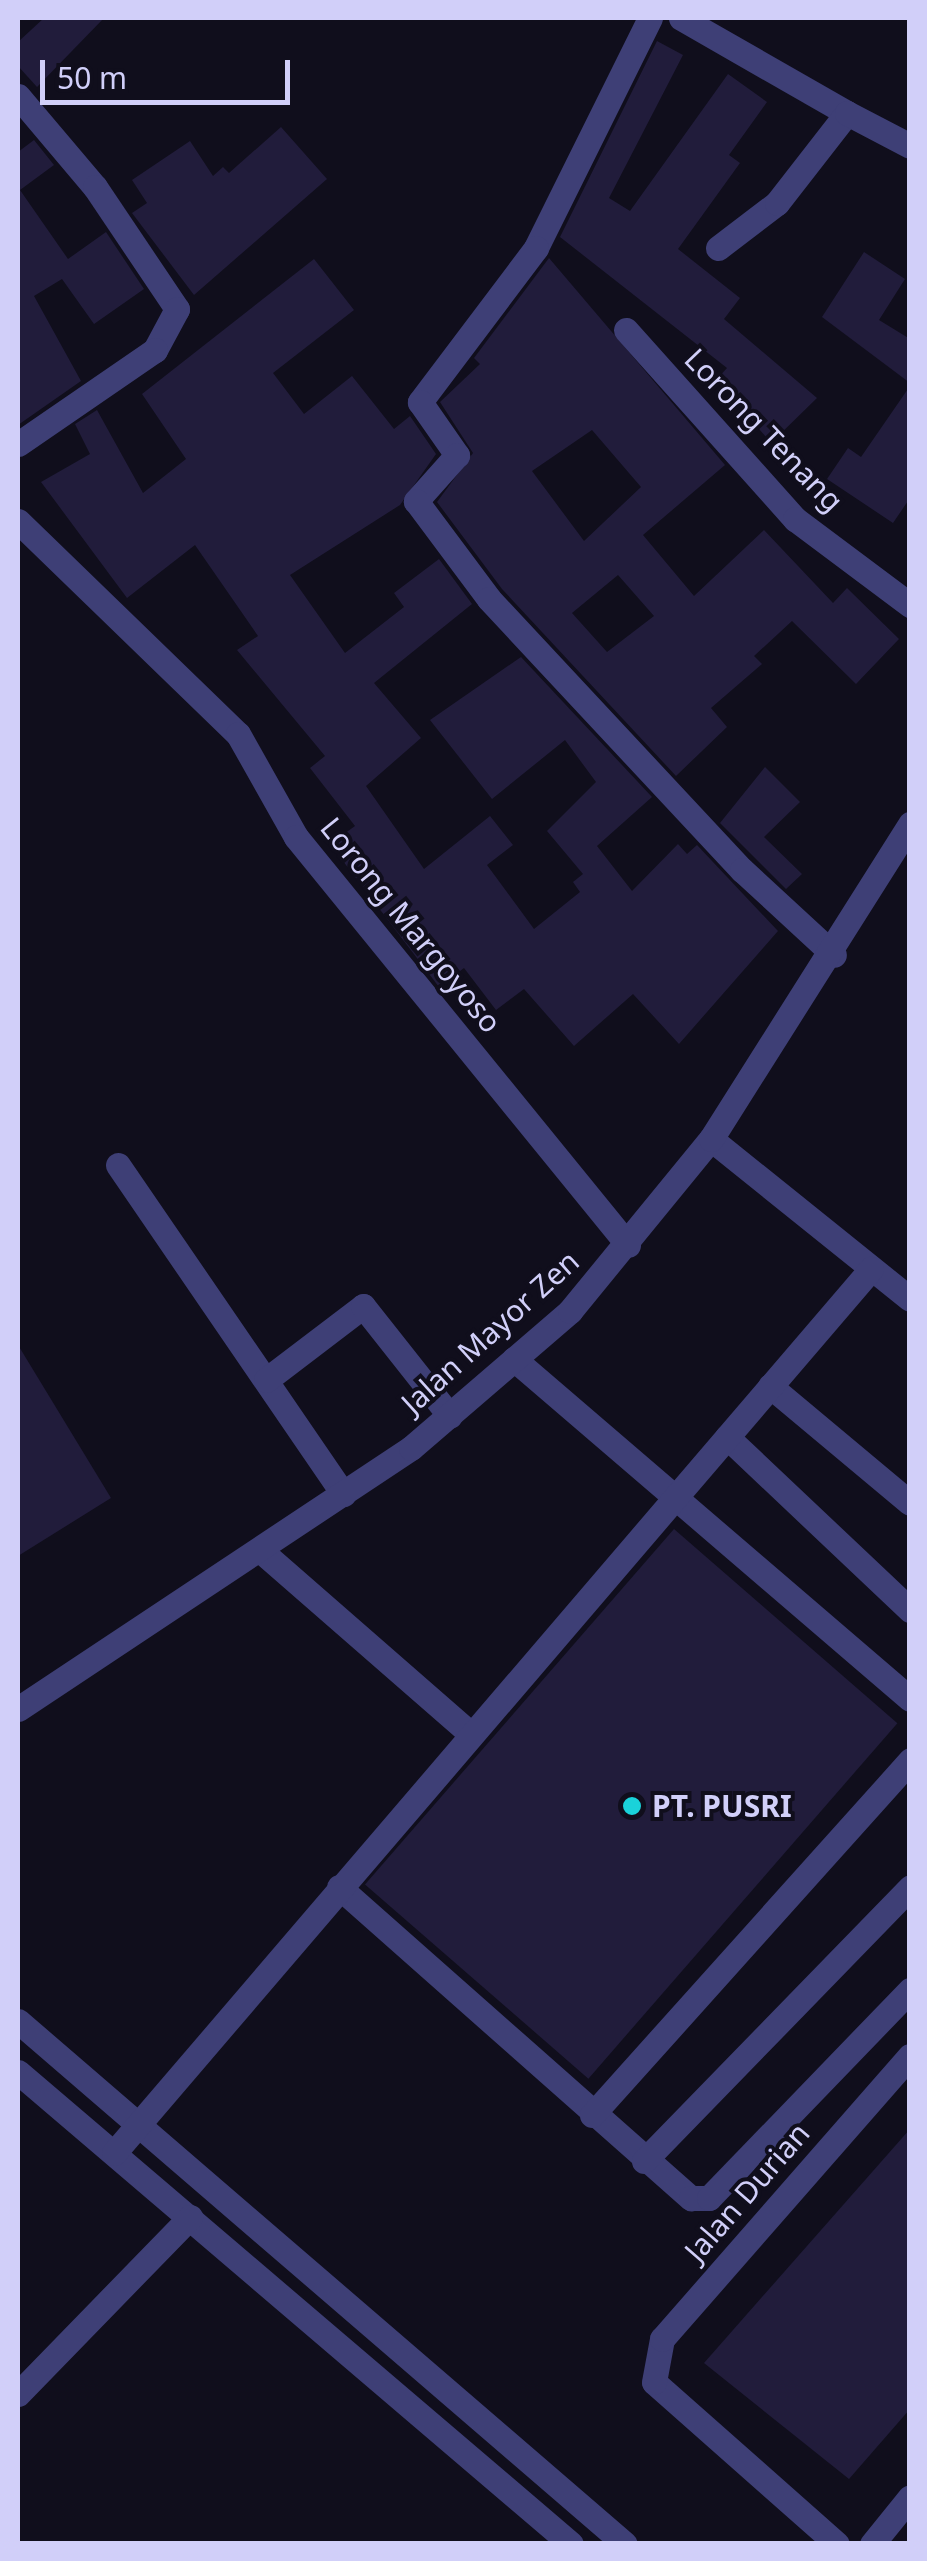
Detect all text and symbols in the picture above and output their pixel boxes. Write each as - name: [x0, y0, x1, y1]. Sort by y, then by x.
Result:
- scale bar: [45, 40, 295, 102]
- text: 50 m: [57, 57, 127, 98]
- street label: Lorong Tenang: [677, 341, 851, 519]
- street label: Lorong Margoyoso: [313, 810, 509, 1040]
- street label: Jalan Mayor Zen: [394, 1243, 586, 1421]
- place label: PT. PUSRI: [652, 1788, 792, 1824]
- marker: PT. PUSRI: [621, 1795, 643, 1817]
- street label: Jalan Durian: [677, 2115, 817, 2269]

